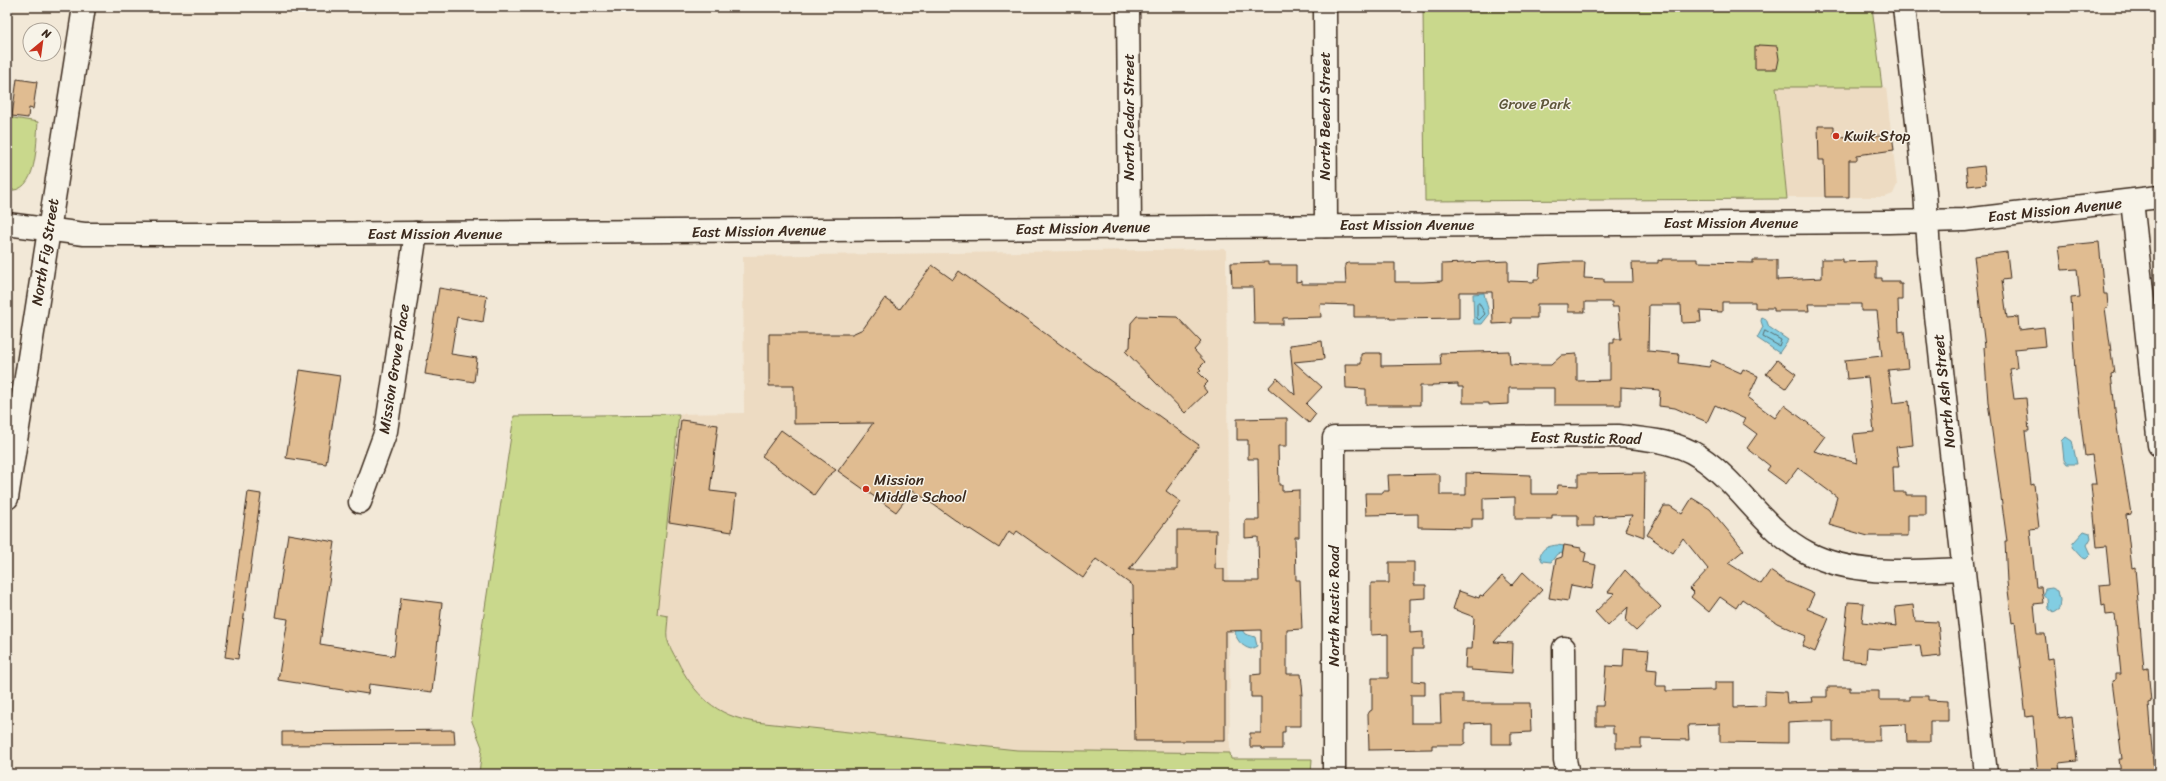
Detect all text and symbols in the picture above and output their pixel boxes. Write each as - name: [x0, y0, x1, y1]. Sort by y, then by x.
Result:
- north arrow: [22, 22, 62, 62]
- text: N: [38, 23, 55, 44]
- street label: North Beech Street: [1312, 51, 1338, 180]
- street label: North Cedar Street: [1116, 53, 1142, 181]
- park label: Grove Park: [1499, 91, 1572, 117]
- place label: Kwik Stop: [1844, 123, 1911, 149]
- marker: Kwik Stop: [1831, 131, 1841, 141]
- street label: East Mission Avenue: [1987, 190, 2124, 230]
- street label: North Fig Street: [24, 196, 66, 308]
- street label: East Mission Avenue: [1664, 210, 1799, 236]
- street label: East Mission Avenue: [1340, 212, 1475, 238]
- street label: East Mission Avenue: [1015, 214, 1151, 242]
- street label: East Mission Avenue: [691, 217, 827, 245]
- street label: East Mission Avenue: [368, 221, 503, 247]
- street label: Mission Grove Place: [371, 302, 417, 436]
- street label: North Ash Street: [1925, 332, 1963, 449]
- street label: East Rustic Road: [1530, 424, 1643, 452]
- place label: Mission Middle School: [874, 467, 967, 510]
- marker: Mission Middle School: [861, 484, 871, 494]
- street label: North Rustic Road: [1321, 545, 1347, 666]

